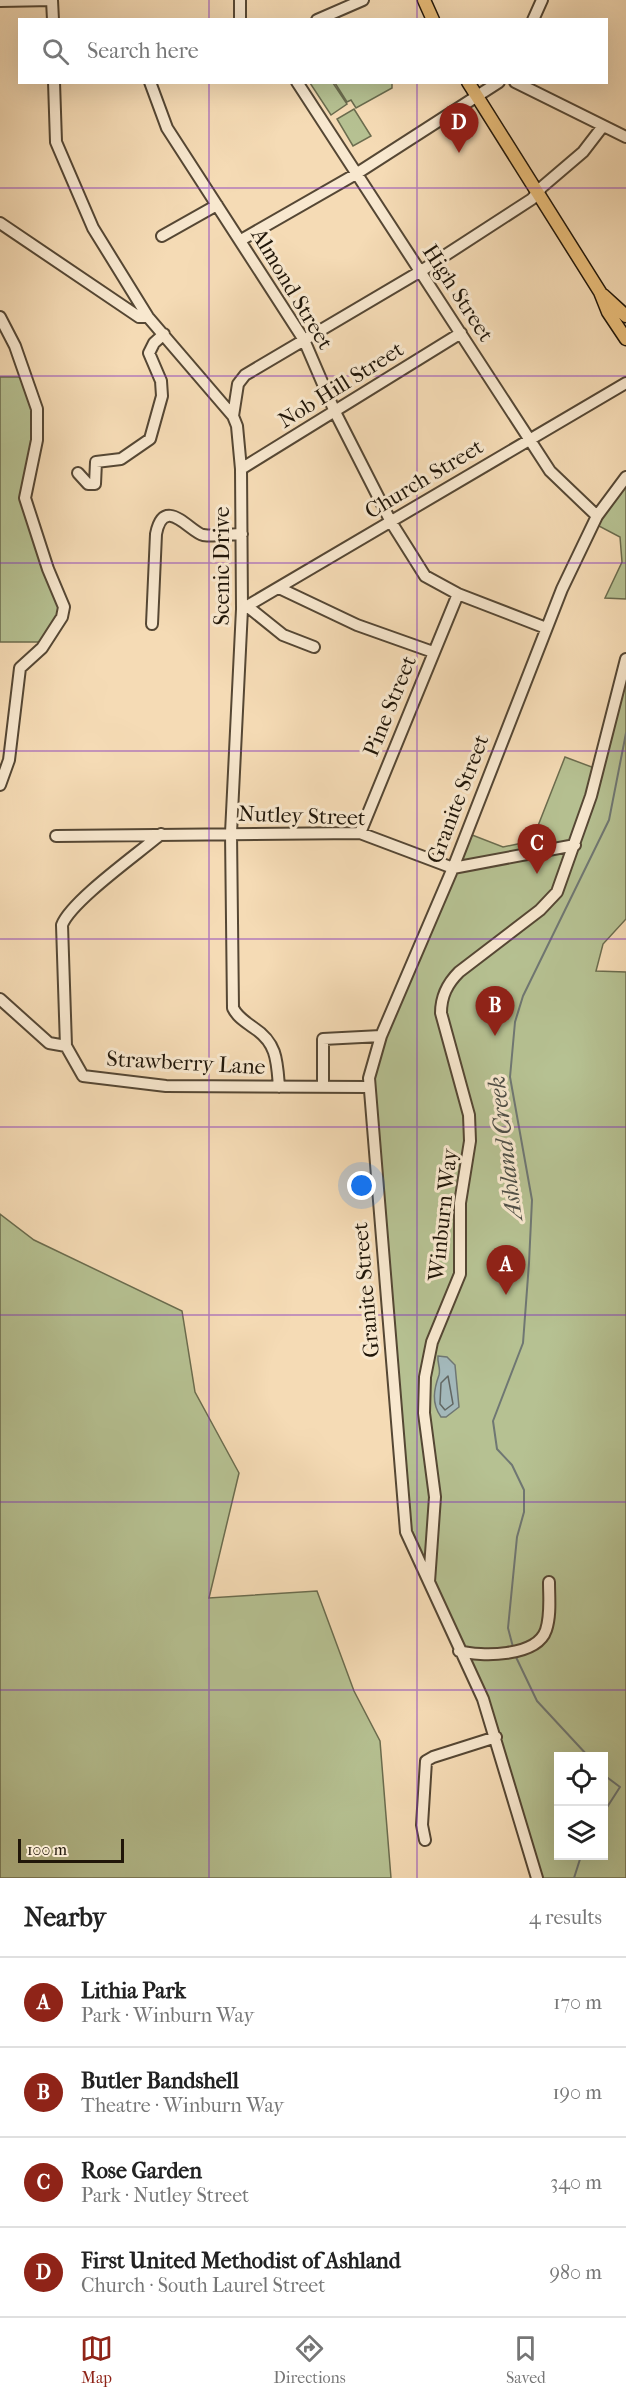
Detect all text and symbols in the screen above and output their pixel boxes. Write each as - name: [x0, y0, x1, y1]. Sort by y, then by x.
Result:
- search box: [18, 18, 608, 84]
- icon: search: [39, 35, 72, 68]
- text: Search here: [87, 38, 199, 64]
- pin: D: [440, 104, 478, 153]
- street label: Almond Street: [245, 223, 338, 355]
- street label: High Street: [417, 239, 499, 347]
- street label: Nob Hill Street: [274, 336, 408, 434]
- street label: Church Street: [360, 433, 488, 524]
- street label: Scenic Drive: [209, 506, 235, 626]
- street label: Pine Street: [358, 652, 422, 760]
- street label: Granite Street: [422, 731, 495, 867]
- street label: Nutley Street: [238, 801, 366, 831]
- pin: C: [518, 824, 556, 874]
- pin: B: [476, 986, 514, 1036]
- street label: Strawberry Lane: [106, 1046, 266, 1080]
- water label: Ashland Creek: [482, 1075, 528, 1224]
- street label: Winburn Way: [423, 1146, 463, 1283]
- your location: [347, 1171, 376, 1200]
- street label: Granite Street: [347, 1221, 385, 1359]
- pin: A: [486, 1246, 526, 1295]
- map controls: [554, 1752, 608, 1860]
- button: locate: [554, 1752, 608, 1806]
- button: layers: [554, 1806, 608, 1860]
- scale bar: [18, 1836, 124, 1864]
- text: 100 m: [27, 1840, 67, 1859]
- text: Nearby: [24, 1902, 106, 1933]
- text: 4 results: [529, 1906, 602, 1929]
- text: Lithia Park: [81, 1978, 186, 2004]
- text: A: [37, 1991, 50, 2014]
- text: 170 m: [553, 1991, 602, 2014]
- text: Park · Winburn Way: [81, 2004, 254, 2027]
- text: Butler Bandshell: [81, 2068, 239, 2094]
- text: B: [37, 2081, 50, 2104]
- text: 190 m: [552, 2081, 602, 2104]
- text: Theatre · Winburn Way: [81, 2094, 284, 2117]
- text: Rose Garden: [81, 2158, 202, 2184]
- text: C: [37, 2171, 50, 2194]
- text: 340 m: [550, 2171, 602, 2194]
- text: Park · Nutley Street: [81, 2184, 249, 2207]
- text: First United Methodist of Ashland: [81, 2248, 401, 2274]
- text: D: [36, 2261, 51, 2284]
- text: 980 m: [550, 2261, 602, 2284]
- text: Church · South Laurel Street: [81, 2274, 325, 2297]
- tab: Map: [80, 2332, 113, 2387]
- tab: Directions: [274, 2332, 346, 2387]
- tab: Saved: [506, 2332, 546, 2387]

